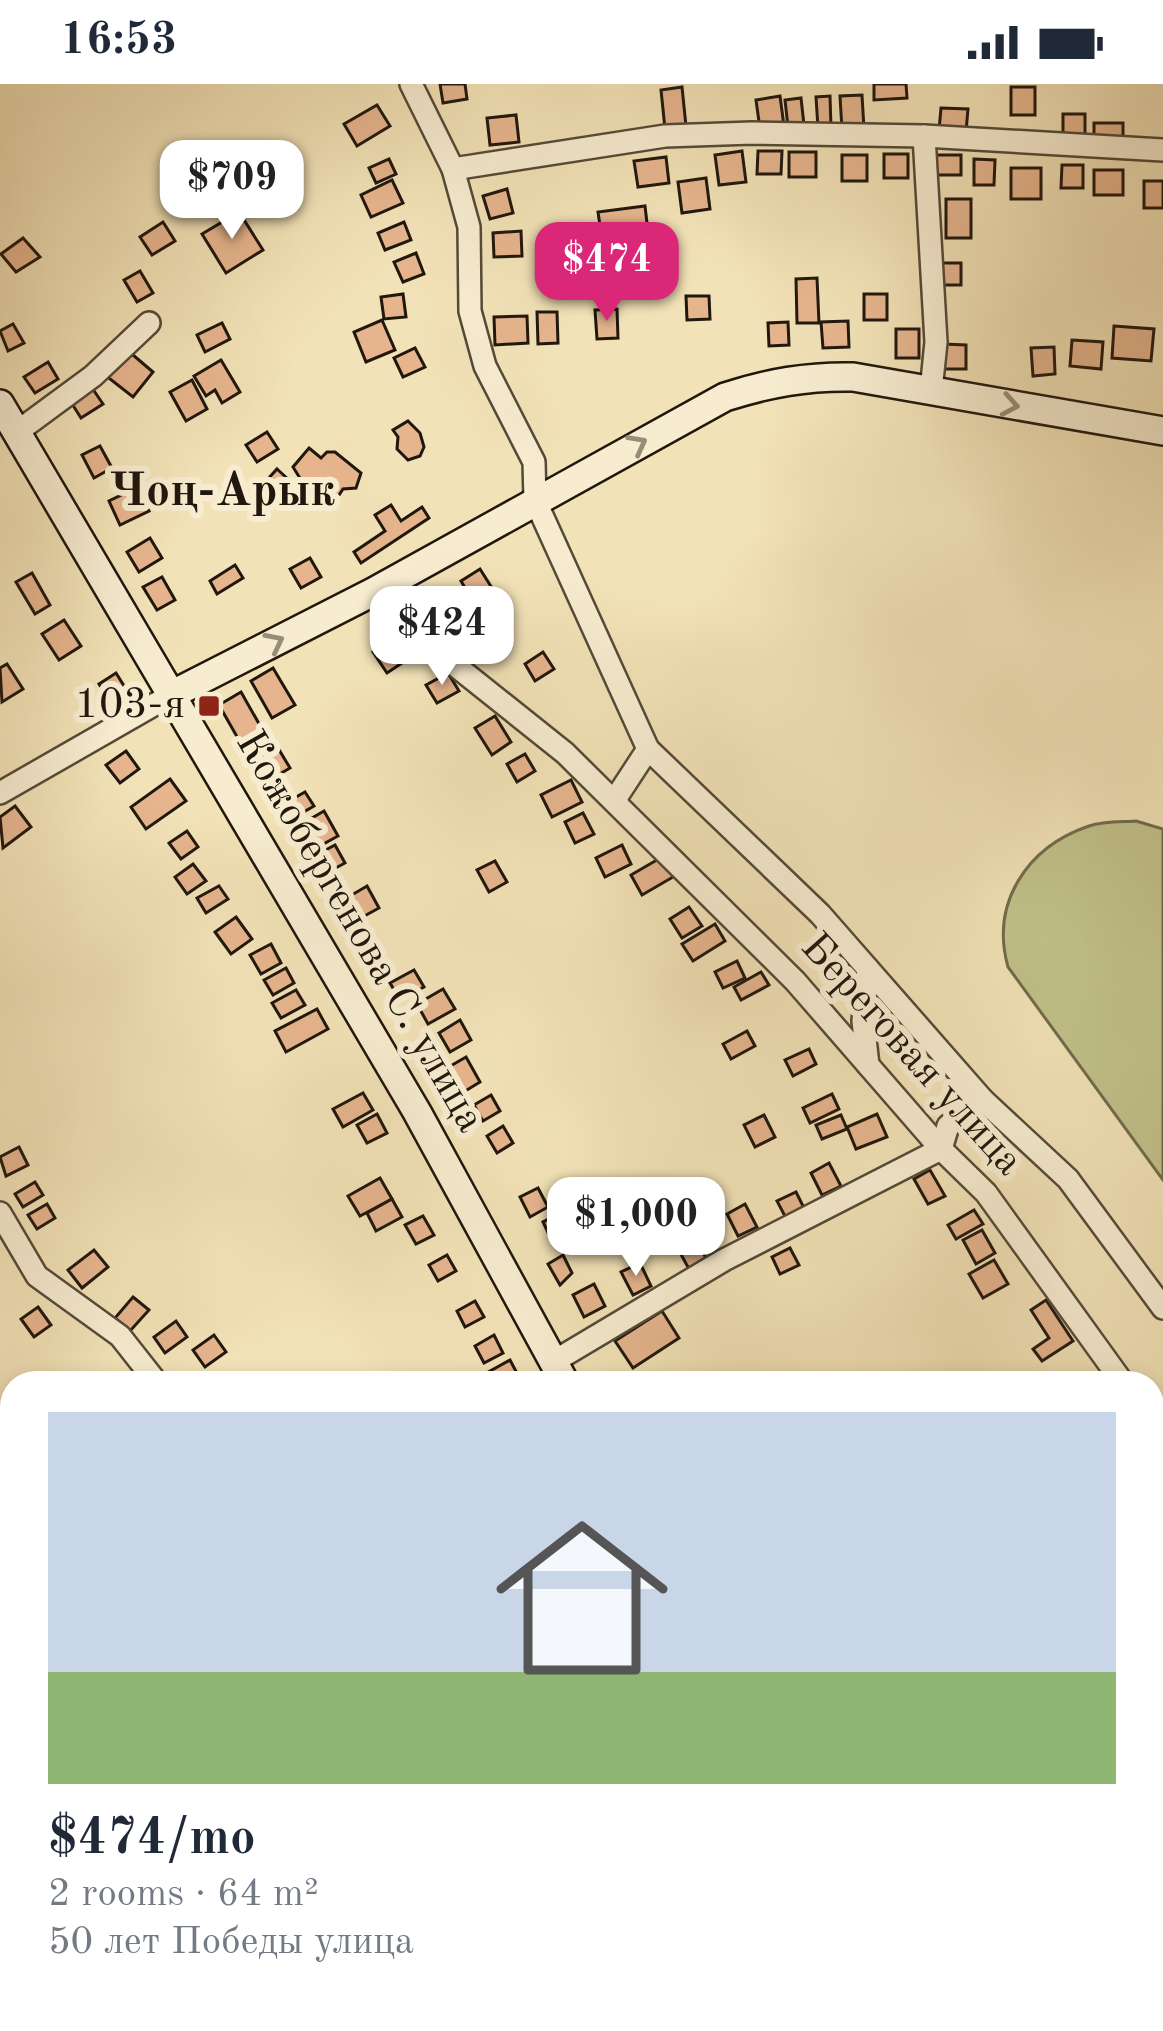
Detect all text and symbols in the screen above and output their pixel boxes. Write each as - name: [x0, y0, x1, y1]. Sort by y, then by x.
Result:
- text: 16:53: [60, 19, 177, 64]
- pin: $709: [161, 140, 303, 242]
- text: $709: [187, 159, 277, 198]
- pin: $474: [536, 222, 678, 324]
- text: $474: [562, 241, 652, 280]
- one-way arrow: [1000, 391, 1020, 416]
- one-way arrow: [625, 435, 646, 458]
- district label: Чоң-Арык: [108, 468, 336, 516]
- pin: $424: [371, 586, 513, 688]
- text: $424: [397, 605, 487, 644]
- one-way arrow: [262, 633, 284, 656]
- place label: 103-я: [75, 685, 185, 727]
- marker: 103-я: [196, 693, 222, 719]
- street label: Кожобергенова С. улица: [227, 724, 491, 1140]
- street label: Береговая улица: [792, 926, 1030, 1184]
- pin: $1,000: [538, 1177, 734, 1279]
- text: $1,000: [574, 1196, 698, 1235]
- icon: home: [474, 1490, 690, 1706]
- text: $474/mo: [48, 1814, 256, 1865]
- text: 2 rooms · 64 m²: [48, 1875, 319, 1914]
- text: 50 лет Победы улица: [48, 1923, 414, 1962]

